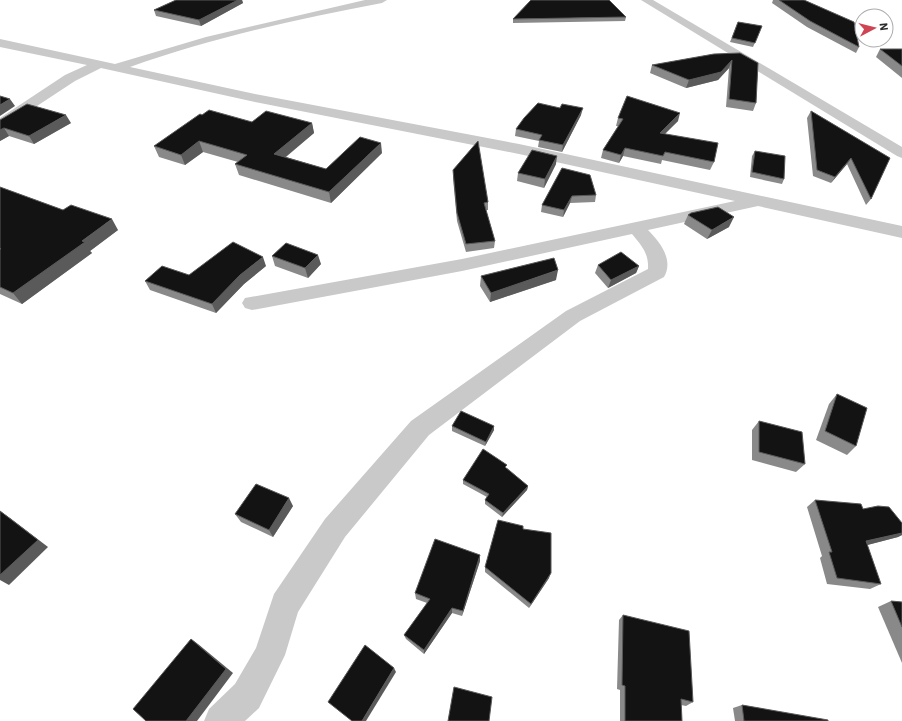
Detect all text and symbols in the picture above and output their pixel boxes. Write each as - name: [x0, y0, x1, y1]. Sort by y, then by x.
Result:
- north arrow: [854, 8, 894, 48]
- text: N: [876, 22, 891, 32]

